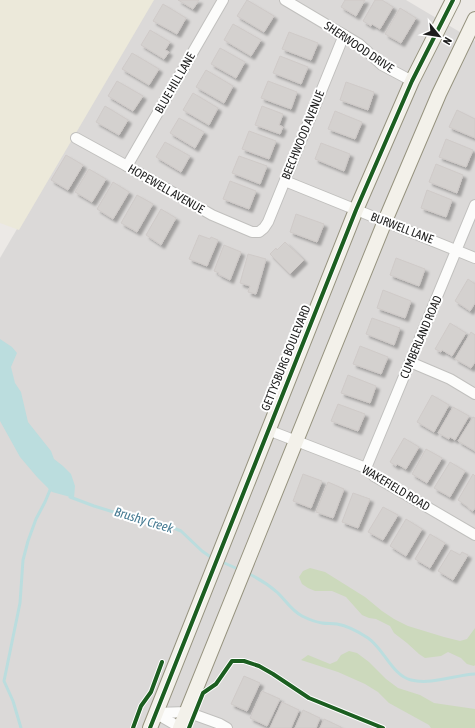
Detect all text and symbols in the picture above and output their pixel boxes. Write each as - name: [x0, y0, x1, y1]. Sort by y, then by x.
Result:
- north arrow: [419, 16, 459, 56]
- street label: SHERWOOD DRIVE: [322, 19, 396, 75]
- text: N: [441, 35, 454, 47]
- street label: BLUE HILL LANE: [152, 50, 198, 116]
- street label: BEECHWOOD AVENUE: [279, 88, 327, 182]
- street label: HOPEWELL AVENUE: [125, 162, 207, 216]
- street label: BURWELL LANE: [369, 210, 435, 246]
- street label: CUMBERLAND ROAD: [397, 293, 445, 381]
- street label: GETTYSBURG BOULEVARD: [258, 303, 314, 413]
- street label: WAKEFIELD ROAD: [359, 462, 433, 514]
- water label: Brushy Creek: [113, 504, 176, 536]

